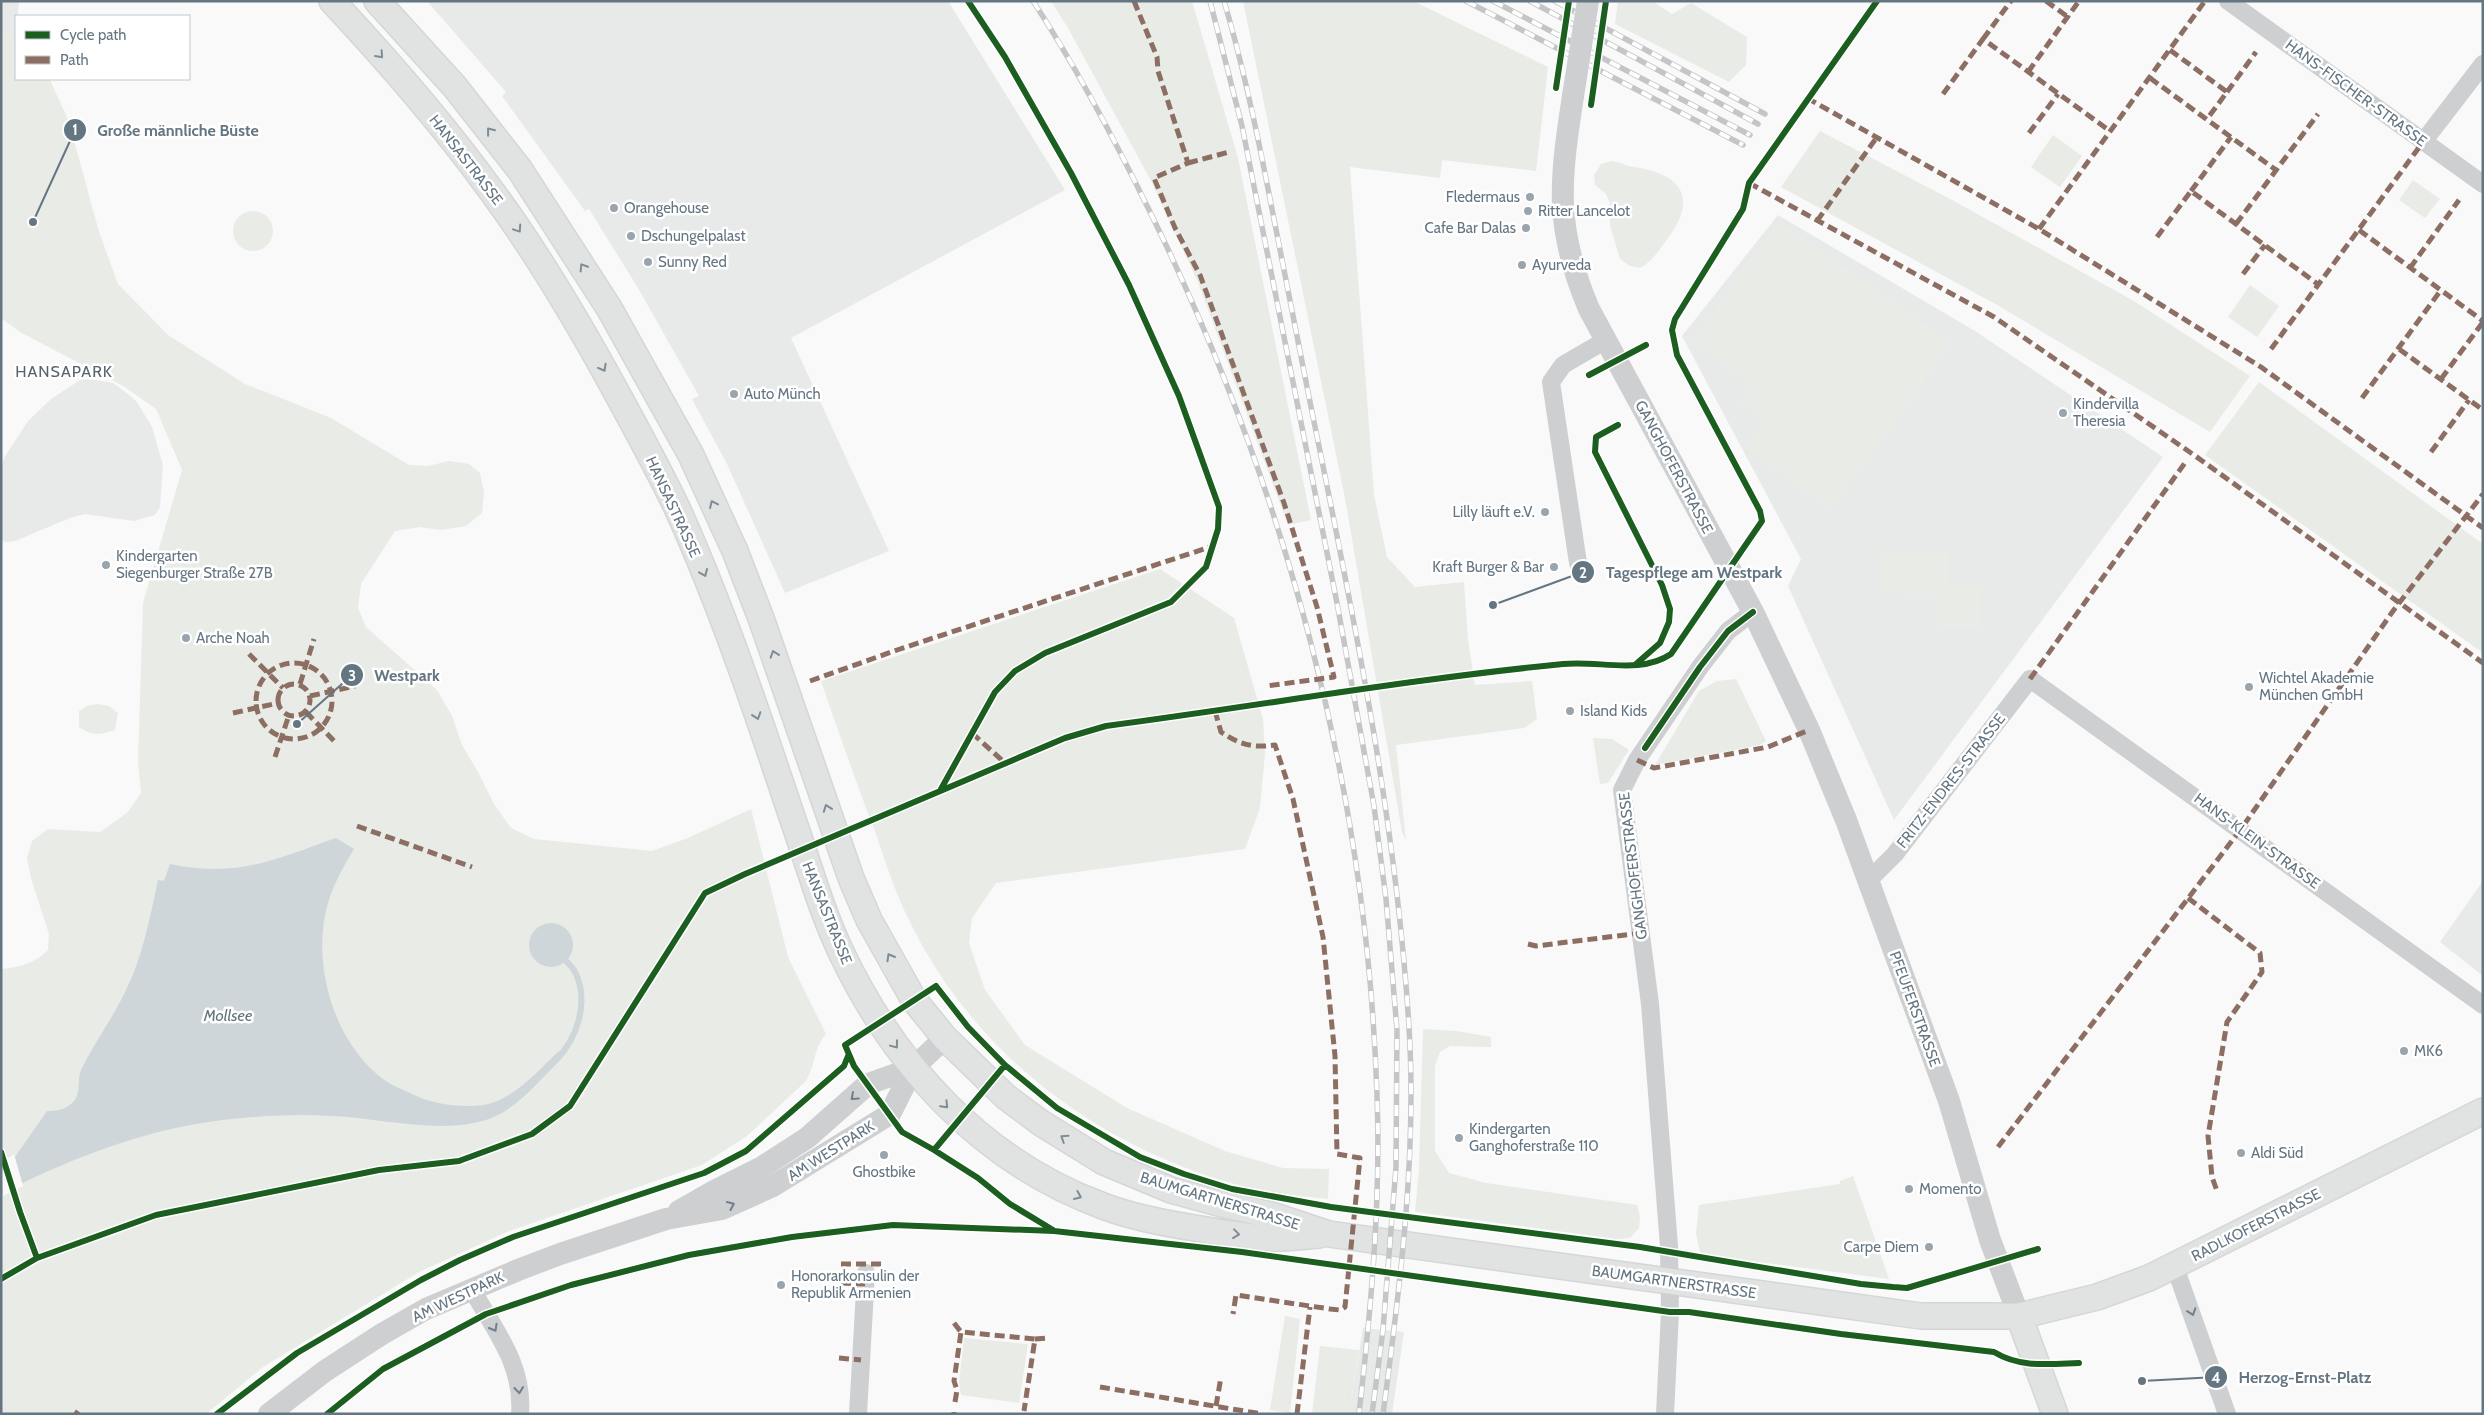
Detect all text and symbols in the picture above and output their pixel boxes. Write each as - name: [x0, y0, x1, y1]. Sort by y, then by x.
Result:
- legend: [15, 15, 190, 80]
- text: Cycle path: [60, 26, 126, 44]
- street label: HANS-FISCHER-STRASSE: [2282, 36, 2430, 150]
- one-way arrow: [375, 49, 384, 58]
- text: Path: [60, 51, 89, 69]
- street label: HANSASTRASSE: [425, 111, 507, 209]
- callout: Große männliche Büste: [63, 115, 269, 146]
- text: 1: [72, 121, 78, 139]
- text: Große männliche Büste: [97, 121, 259, 140]
- one-way arrow: [488, 128, 496, 137]
- place label: Fledermaus: [1446, 188, 1520, 206]
- marker: Fledermaus: [1524, 191, 1536, 203]
- place label: Orangehouse: [624, 199, 709, 217]
- marker: Orangehouse: [608, 202, 620, 214]
- place label: Ritter Lancelot: [1538, 202, 1630, 220]
- marker: Ritter Lancelot: [1522, 205, 1534, 217]
- place label: Cafe Bar Dalas: [1425, 219, 1516, 237]
- marker: Cafe Bar Dalas: [1520, 222, 1532, 234]
- one-way arrow: [512, 224, 522, 233]
- place label: Dschungelpalast: [641, 227, 745, 245]
- marker: Dschungelpalast: [625, 230, 637, 242]
- place label: Sunny Red: [658, 253, 727, 271]
- marker: Sunny Red: [642, 256, 654, 268]
- place label: Ayurveda: [1532, 256, 1592, 274]
- marker: Ayurveda: [1516, 259, 1528, 271]
- one-way arrow: [580, 263, 590, 272]
- district label: HANSAPARK: [15, 362, 113, 381]
- one-way arrow: [597, 363, 607, 372]
- place label: Auto Münch: [744, 385, 821, 403]
- marker: Auto Münch: [728, 388, 740, 400]
- place label: Kindervilla Theresia: [2073, 395, 2140, 430]
- street label: GANGHOFERSTRASSE: [1631, 397, 1717, 537]
- marker: Kindervilla Theresia: [2057, 407, 2069, 419]
- street label: HANSASTRASSE: [642, 454, 704, 560]
- one-way arrow: [709, 500, 720, 509]
- place label: Lilly läuft e.V.: [1453, 503, 1535, 521]
- marker: Lilly läuft e.V.: [1539, 506, 1551, 518]
- place label: Kindergarten Siegenburger Straße 27B: [116, 547, 273, 582]
- callout: Tagespflege am Westpark: [1570, 557, 1792, 588]
- place label: Kraft Burger & Bar: [1432, 558, 1544, 576]
- marker: Kindergarten Siegenburger Straße 27B: [100, 559, 112, 571]
- marker: Kraft Burger & Bar: [1548, 561, 1560, 573]
- text: Tagespflege am Westpark: [1606, 563, 1783, 582]
- text: 2: [1579, 564, 1587, 582]
- one-way arrow: [697, 568, 708, 577]
- place label: Arche Noah: [196, 629, 270, 647]
- marker: Arche Noah: [180, 632, 192, 644]
- one-way arrow: [770, 651, 780, 659]
- callout: Westpark: [339, 660, 450, 691]
- text: Westpark: [374, 666, 440, 685]
- text: 3: [348, 667, 356, 685]
- place label: Wichtel Akademie München GmbH: [2259, 669, 2374, 704]
- marker: Wichtel Akademie München GmbH: [2243, 681, 2255, 693]
- place label: Island Kids: [1580, 702, 1647, 720]
- marker: Island Kids: [1564, 705, 1576, 717]
- street label: FRITZ-ENDRES-STRASSE: [1893, 710, 2009, 852]
- one-way arrow: [752, 711, 762, 720]
- street label: HANS-KLEIN-STRASSE: [2191, 789, 2323, 893]
- street label: GANGHOFERSTRASSE: [1615, 791, 1651, 941]
- one-way arrow: [823, 804, 833, 813]
- street label: HANSASTRASSE: [798, 859, 856, 967]
- street label: PFEUFERSTRASSE: [1886, 949, 1944, 1069]
- one-way arrow: [887, 954, 897, 963]
- water label: Mollsee: [203, 1006, 252, 1025]
- one-way arrow: [890, 1039, 898, 1048]
- place label: MK6: [2414, 1042, 2443, 1060]
- marker: MK6: [2398, 1045, 2410, 1057]
- one-way arrow: [851, 1091, 860, 1100]
- one-way arrow: [939, 1099, 948, 1108]
- street label: AM WESTPARK: [784, 1117, 878, 1185]
- place label: Kindergarten Ganghoferstraße 110: [1469, 1120, 1599, 1155]
- marker: Kindergarten Ganghoferstraße 110: [1453, 1132, 1465, 1144]
- one-way arrow: [1060, 1135, 1070, 1144]
- place label: Aldi Süd: [2251, 1144, 2303, 1162]
- marker: Aldi Süd: [2235, 1147, 2247, 1159]
- marker: Ghostbike: [878, 1149, 890, 1161]
- place label: Ghostbike: [852, 1163, 916, 1181]
- street label: BAUMGARTNERSTRASSE: [1138, 1168, 1302, 1234]
- place label: Momento: [1919, 1180, 1982, 1198]
- marker: Momento: [1903, 1183, 1915, 1195]
- street label: RADLKOFERSTRASSE: [2188, 1185, 2324, 1265]
- one-way arrow: [1074, 1190, 1082, 1200]
- one-way arrow: [726, 1201, 735, 1212]
- one-way arrow: [1232, 1228, 1240, 1239]
- place label: Carpe Diem: [1844, 1238, 1919, 1256]
- marker: Carpe Diem: [1923, 1241, 1935, 1253]
- street label: BAUMGARTNERSTRASSE: [1591, 1262, 1757, 1302]
- place label: Honorarkonsulin der Republik Armenien: [791, 1267, 919, 1302]
- street label: AM WESTPARK: [409, 1268, 507, 1326]
- marker: Honorarkonsulin der Republik Armenien: [775, 1279, 787, 1291]
- one-way arrow: [2186, 1308, 2196, 1316]
- one-way arrow: [487, 1322, 497, 1331]
- callout: Herzog-Ernst-Platz: [2204, 1362, 2382, 1393]
- text: Herzog-Ernst-Platz: [2239, 1368, 2372, 1387]
- text: 4: [2211, 1369, 2221, 1387]
- one-way arrow: [513, 1386, 524, 1394]

